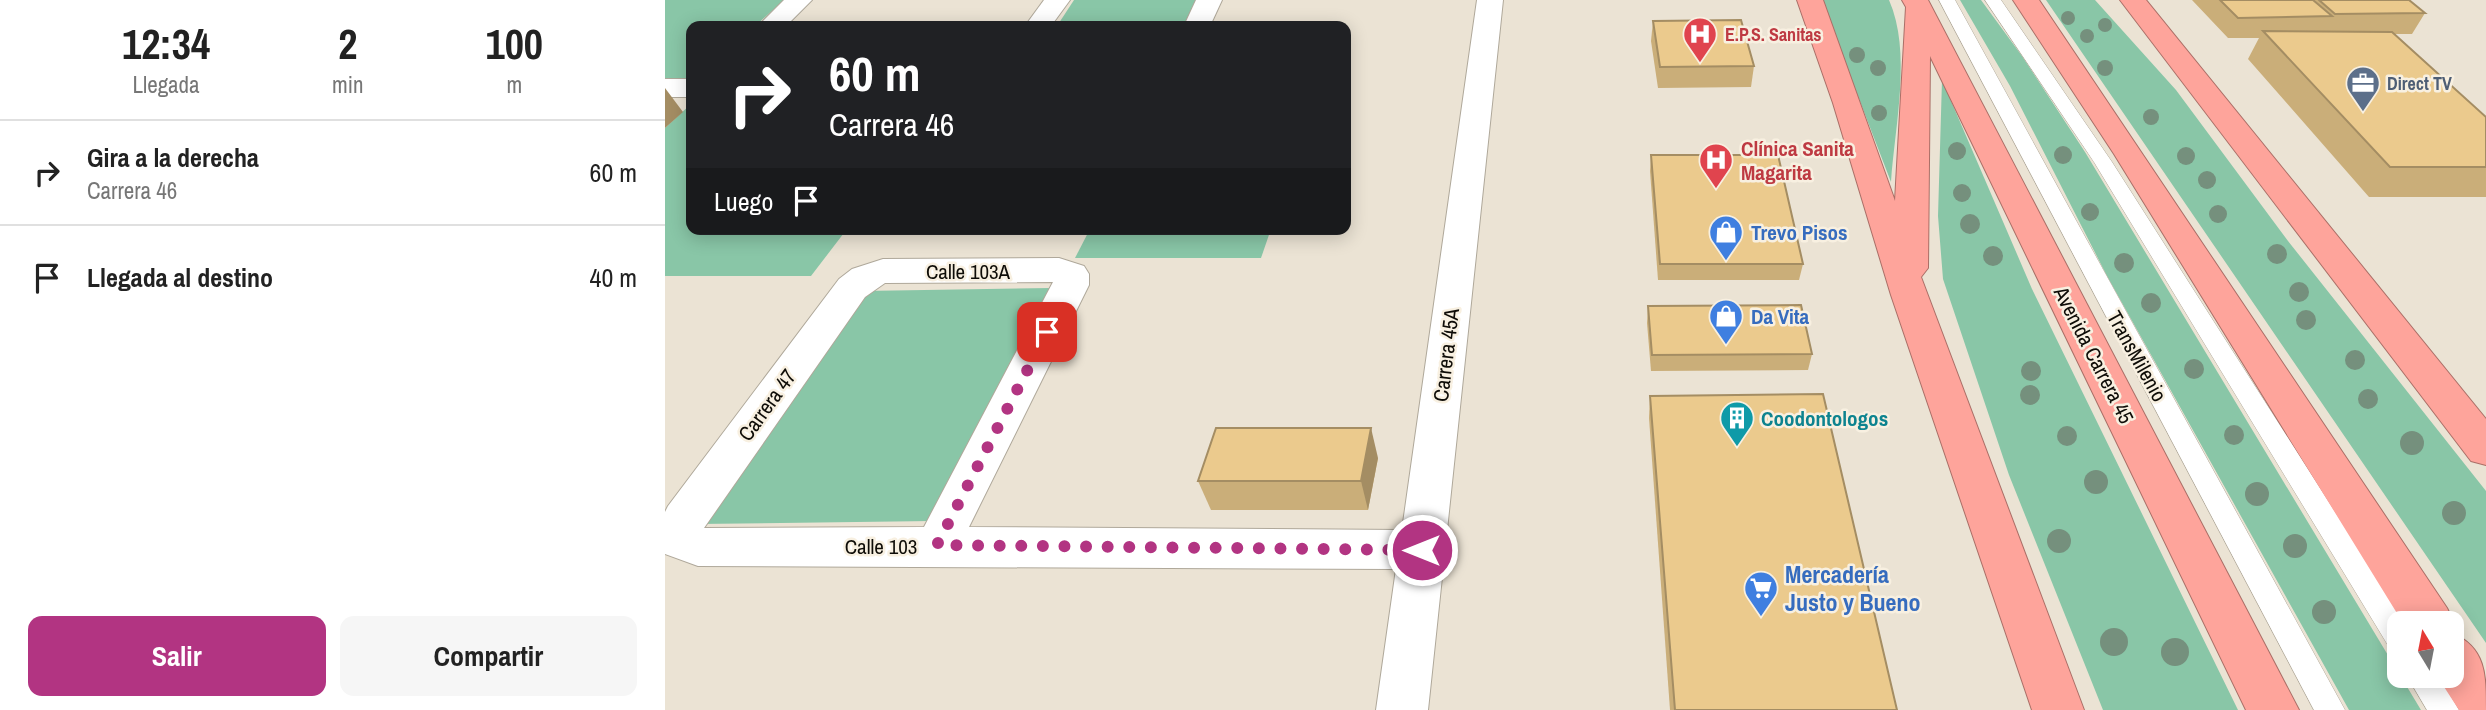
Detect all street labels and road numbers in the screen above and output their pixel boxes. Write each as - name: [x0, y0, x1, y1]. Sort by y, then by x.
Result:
- street label: Calle 103A: [926, 257, 1011, 286]
- street label: Avenida Carrera 45: [2047, 281, 2141, 428]
- street label: TransMilenio: [2100, 305, 2174, 407]
- street label: Carrera 45A: [1426, 306, 1466, 403]
- street label: Carrera 47: [731, 363, 803, 447]
- street label: Calle 103: [845, 532, 917, 561]

